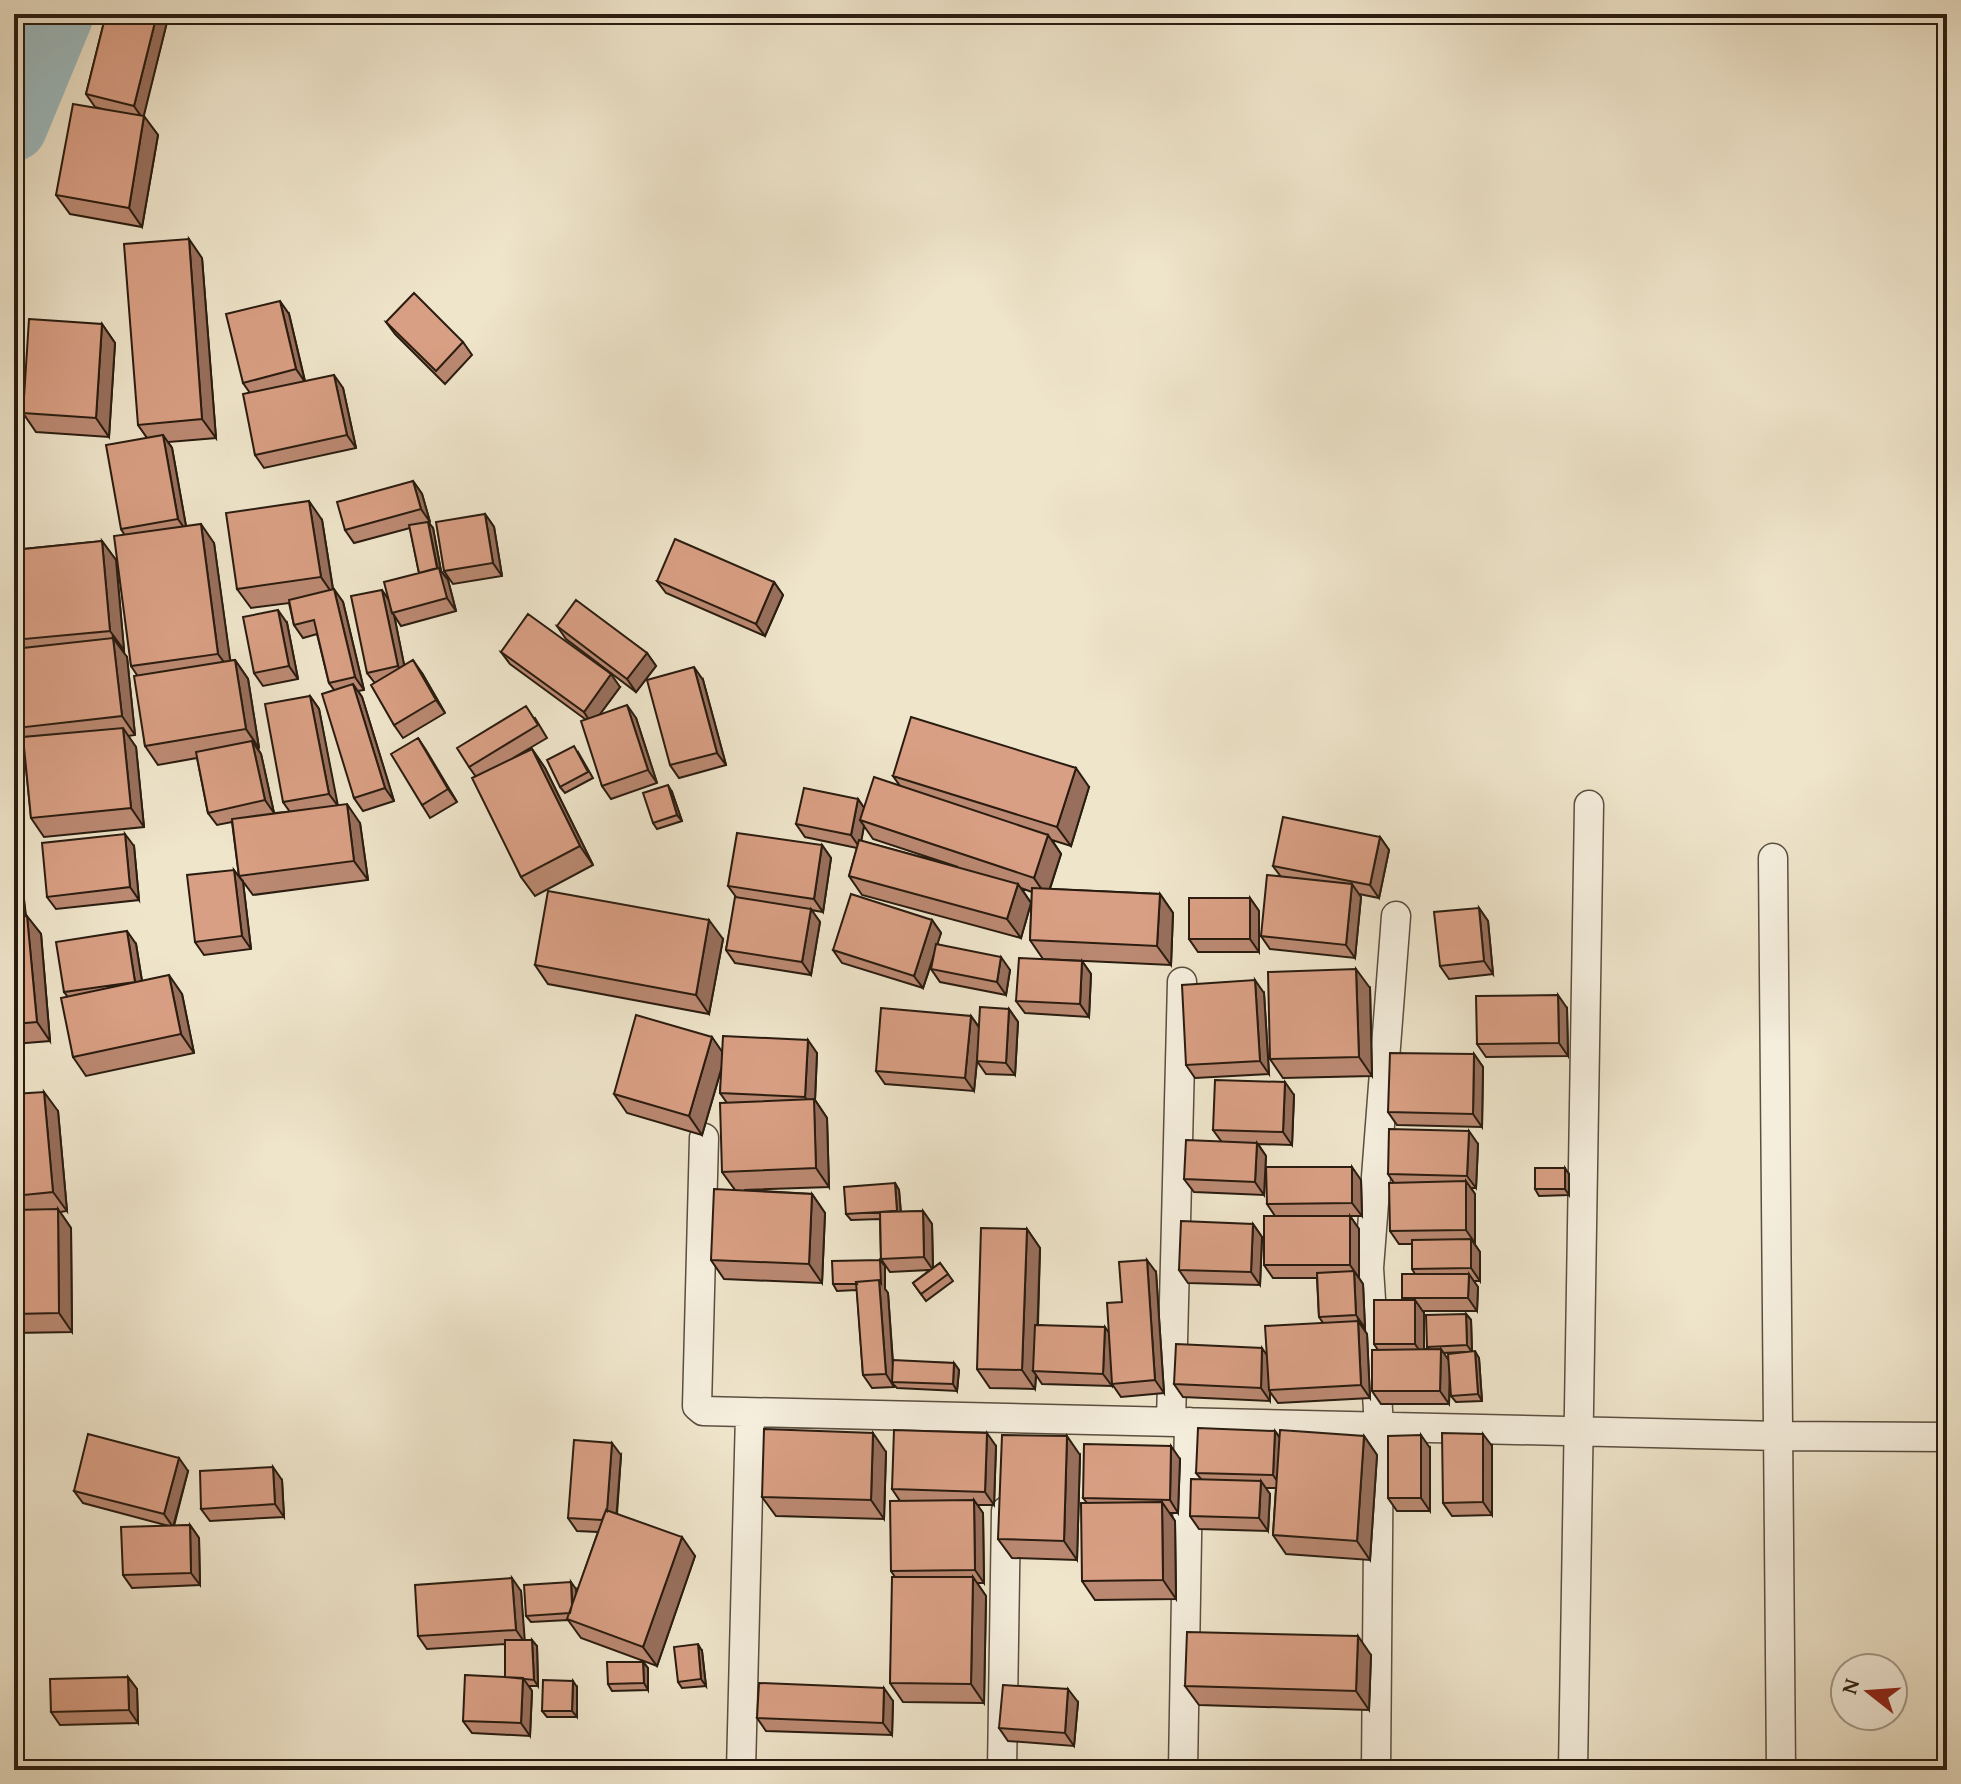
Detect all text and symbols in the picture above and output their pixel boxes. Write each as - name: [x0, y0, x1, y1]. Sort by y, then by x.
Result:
- north arrow: [1829, 1652, 1909, 1732]
- text: N: [1832, 1674, 1867, 1698]

